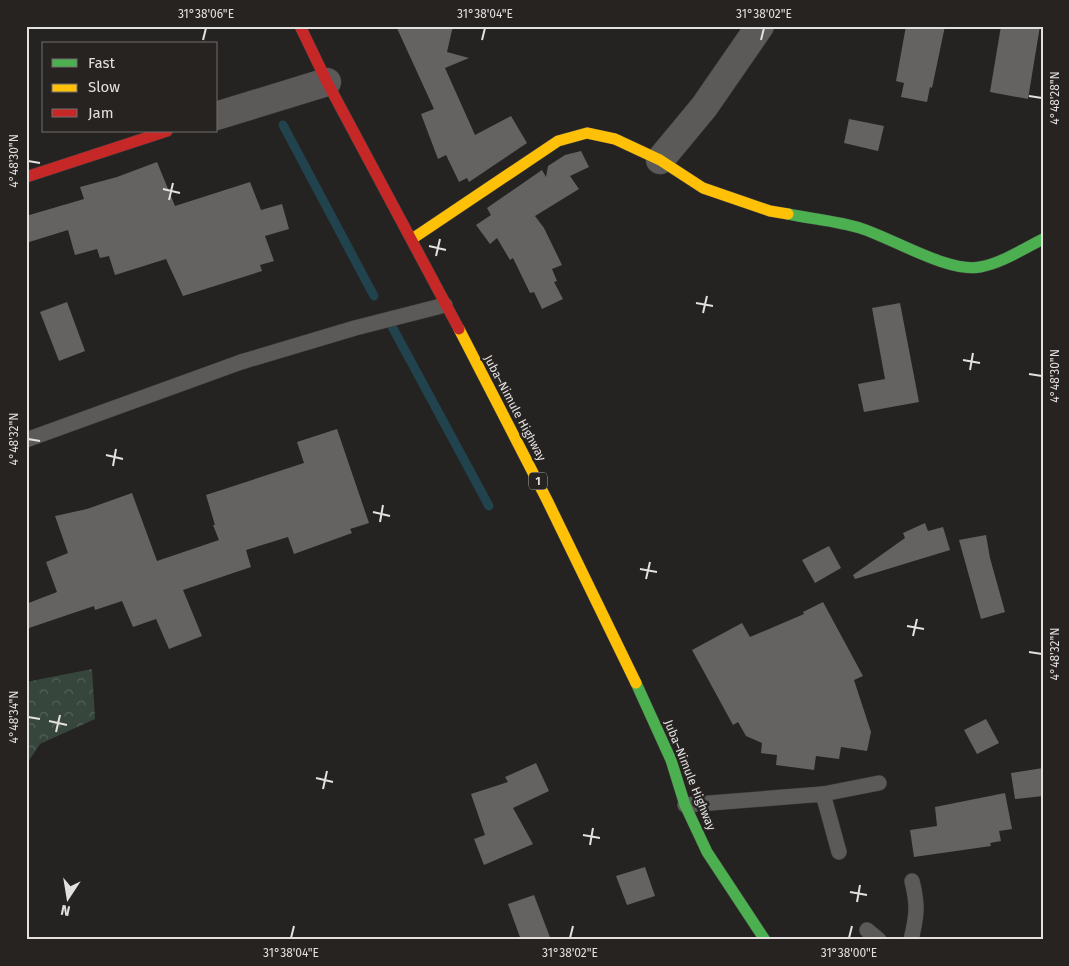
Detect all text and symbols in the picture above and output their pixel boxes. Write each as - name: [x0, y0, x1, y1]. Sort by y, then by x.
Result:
- text: 31°38'06"E: [178, 7, 234, 21]
- text: 31°38'04"E: [457, 7, 513, 21]
- text: 31°38'02"E: [736, 7, 792, 21]
- legend: [42, 42, 218, 132]
- text: Fast: [88, 54, 115, 72]
- text: 4°48'28"N: [1048, 71, 1062, 125]
- text: Slow: [88, 78, 120, 96]
- text: Jam: [88, 104, 114, 122]
- text: 4°48'30"N: [7, 134, 21, 188]
- text: 4°48'30"N: [1048, 349, 1062, 403]
- street label: Juba–Nimule Highway: [481, 353, 549, 463]
- text: 4°48'32"N: [7, 413, 21, 465]
- road number: 1: [529, 472, 547, 490]
- text: 4°48'32"N: [1048, 628, 1062, 680]
- text: 4°48'34"N: [7, 691, 21, 743]
- street label: Juba–Nimule Highway: [661, 718, 719, 832]
- north arrow: [42, 874, 92, 924]
- text: N: [59, 901, 72, 920]
- text: 31°38'04"E: [263, 946, 319, 960]
- text: 31°38'02"E: [542, 946, 598, 960]
- text: 31°38'00"E: [821, 946, 877, 960]

